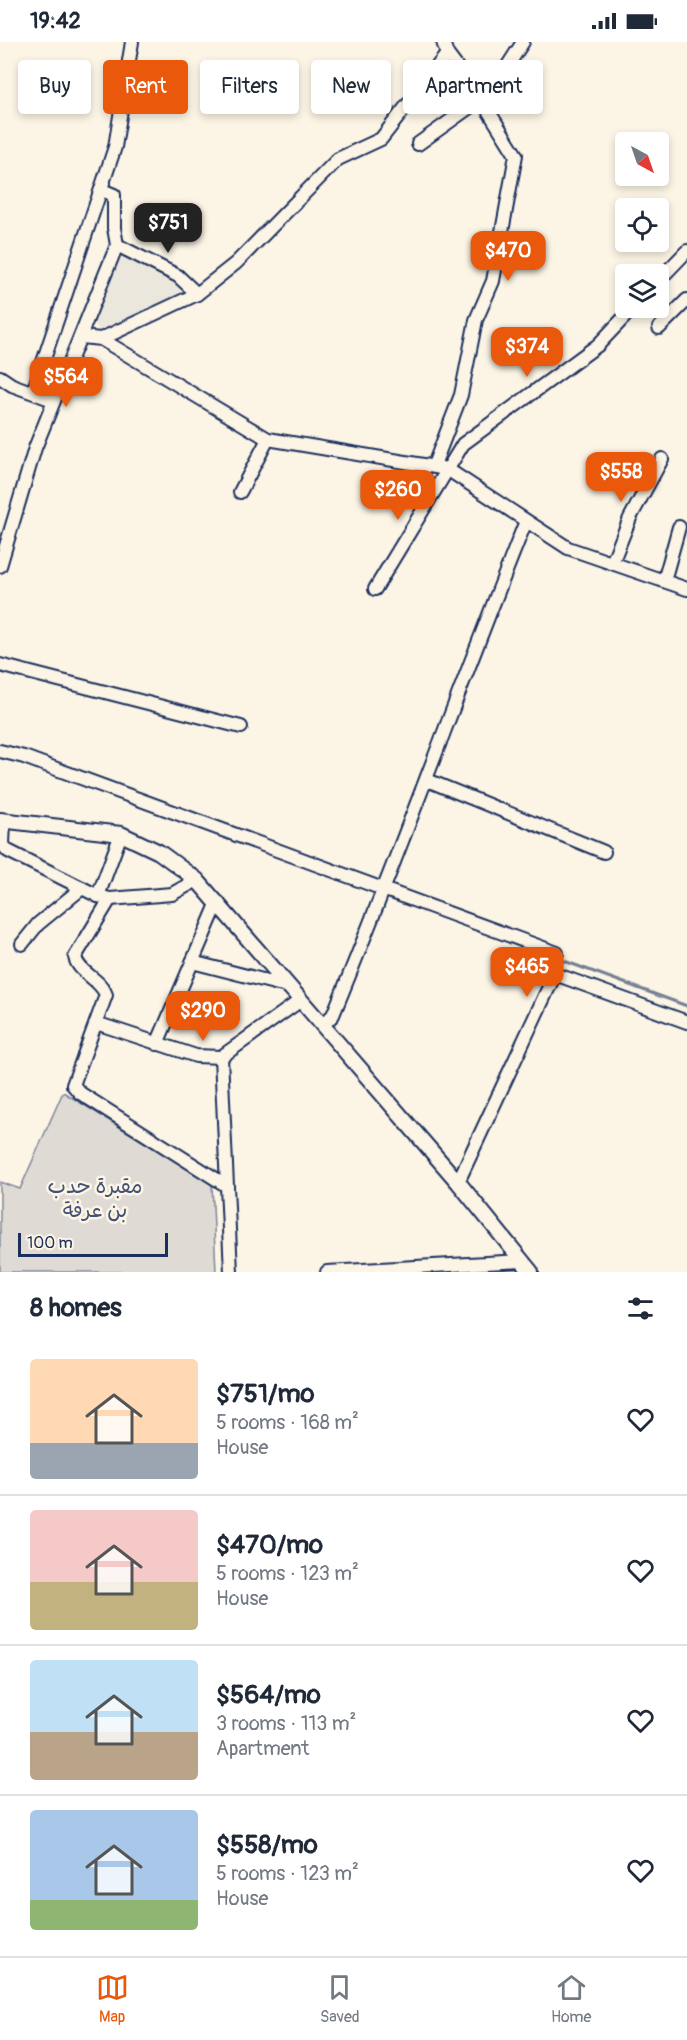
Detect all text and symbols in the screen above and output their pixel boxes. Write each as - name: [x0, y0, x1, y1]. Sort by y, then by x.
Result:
- text: 19:42: [30, 7, 81, 35]
- chip: Buy: [18, 60, 91, 114]
- chip: Rent: [103, 60, 188, 114]
- chip: Filters: [200, 60, 299, 114]
- chip: New: [311, 60, 391, 114]
- chip: Apartment: [403, 60, 543, 114]
- north arrow: [615, 132, 669, 186]
- map controls: [615, 132, 669, 318]
- button: locate: [615, 198, 669, 252]
- pin: $751: [132, 203, 204, 254]
- text: $751: [148, 210, 188, 235]
- pin: $470: [472, 231, 544, 282]
- text: $470: [485, 238, 531, 263]
- button: layers: [615, 264, 669, 318]
- pin: $374: [491, 327, 563, 378]
- text: $374: [505, 334, 549, 359]
- pin: $564: [30, 357, 102, 408]
- text: $564: [44, 364, 88, 389]
- pin: $558: [585, 452, 657, 503]
- text: $558: [600, 459, 642, 484]
- pin: $260: [362, 470, 434, 521]
- text: $260: [374, 477, 422, 502]
- pin: $465: [491, 947, 563, 998]
- text: $465: [505, 954, 549, 979]
- pin: $290: [167, 991, 239, 1042]
- text: $290: [180, 998, 226, 1023]
- park label: مقبرة حدب بن عرفة: [47, 1173, 143, 1224]
- scale bar: [18, 1230, 168, 1258]
- text: 100 m: [27, 1233, 73, 1253]
- text: 8 homes: [30, 1292, 122, 1324]
- icon: filters: [624, 1292, 657, 1325]
- text: $751/mo: [216, 1378, 315, 1410]
- icon: home: [78, 1383, 150, 1455]
- icon: heart: [624, 1403, 657, 1436]
- text: 5 rooms · 168 m²: [216, 1410, 359, 1435]
- text: House: [216, 1435, 268, 1460]
- text: $470/mo: [216, 1529, 323, 1561]
- icon: home: [78, 1534, 150, 1606]
- icon: heart: [624, 1554, 657, 1587]
- text: 5 rooms · 123 m²: [216, 1561, 359, 1586]
- text: House: [216, 1586, 268, 1611]
- text: $564/mo: [216, 1679, 321, 1711]
- icon: home: [78, 1684, 150, 1756]
- icon: heart: [624, 1704, 657, 1737]
- text: 3 rooms · 113 m²: [216, 1711, 356, 1736]
- text: Apartment: [216, 1736, 309, 1761]
- text: $558/mo: [216, 1829, 318, 1861]
- icon: home: [78, 1834, 150, 1906]
- icon: heart: [624, 1854, 657, 1887]
- text: 5 rooms · 123 m²: [216, 1861, 359, 1886]
- text: House: [216, 1886, 268, 1911]
- tab: Map: [96, 1971, 129, 2027]
- tab: Saved: [320, 1971, 360, 2027]
- tab: Home: [551, 1971, 591, 2027]

